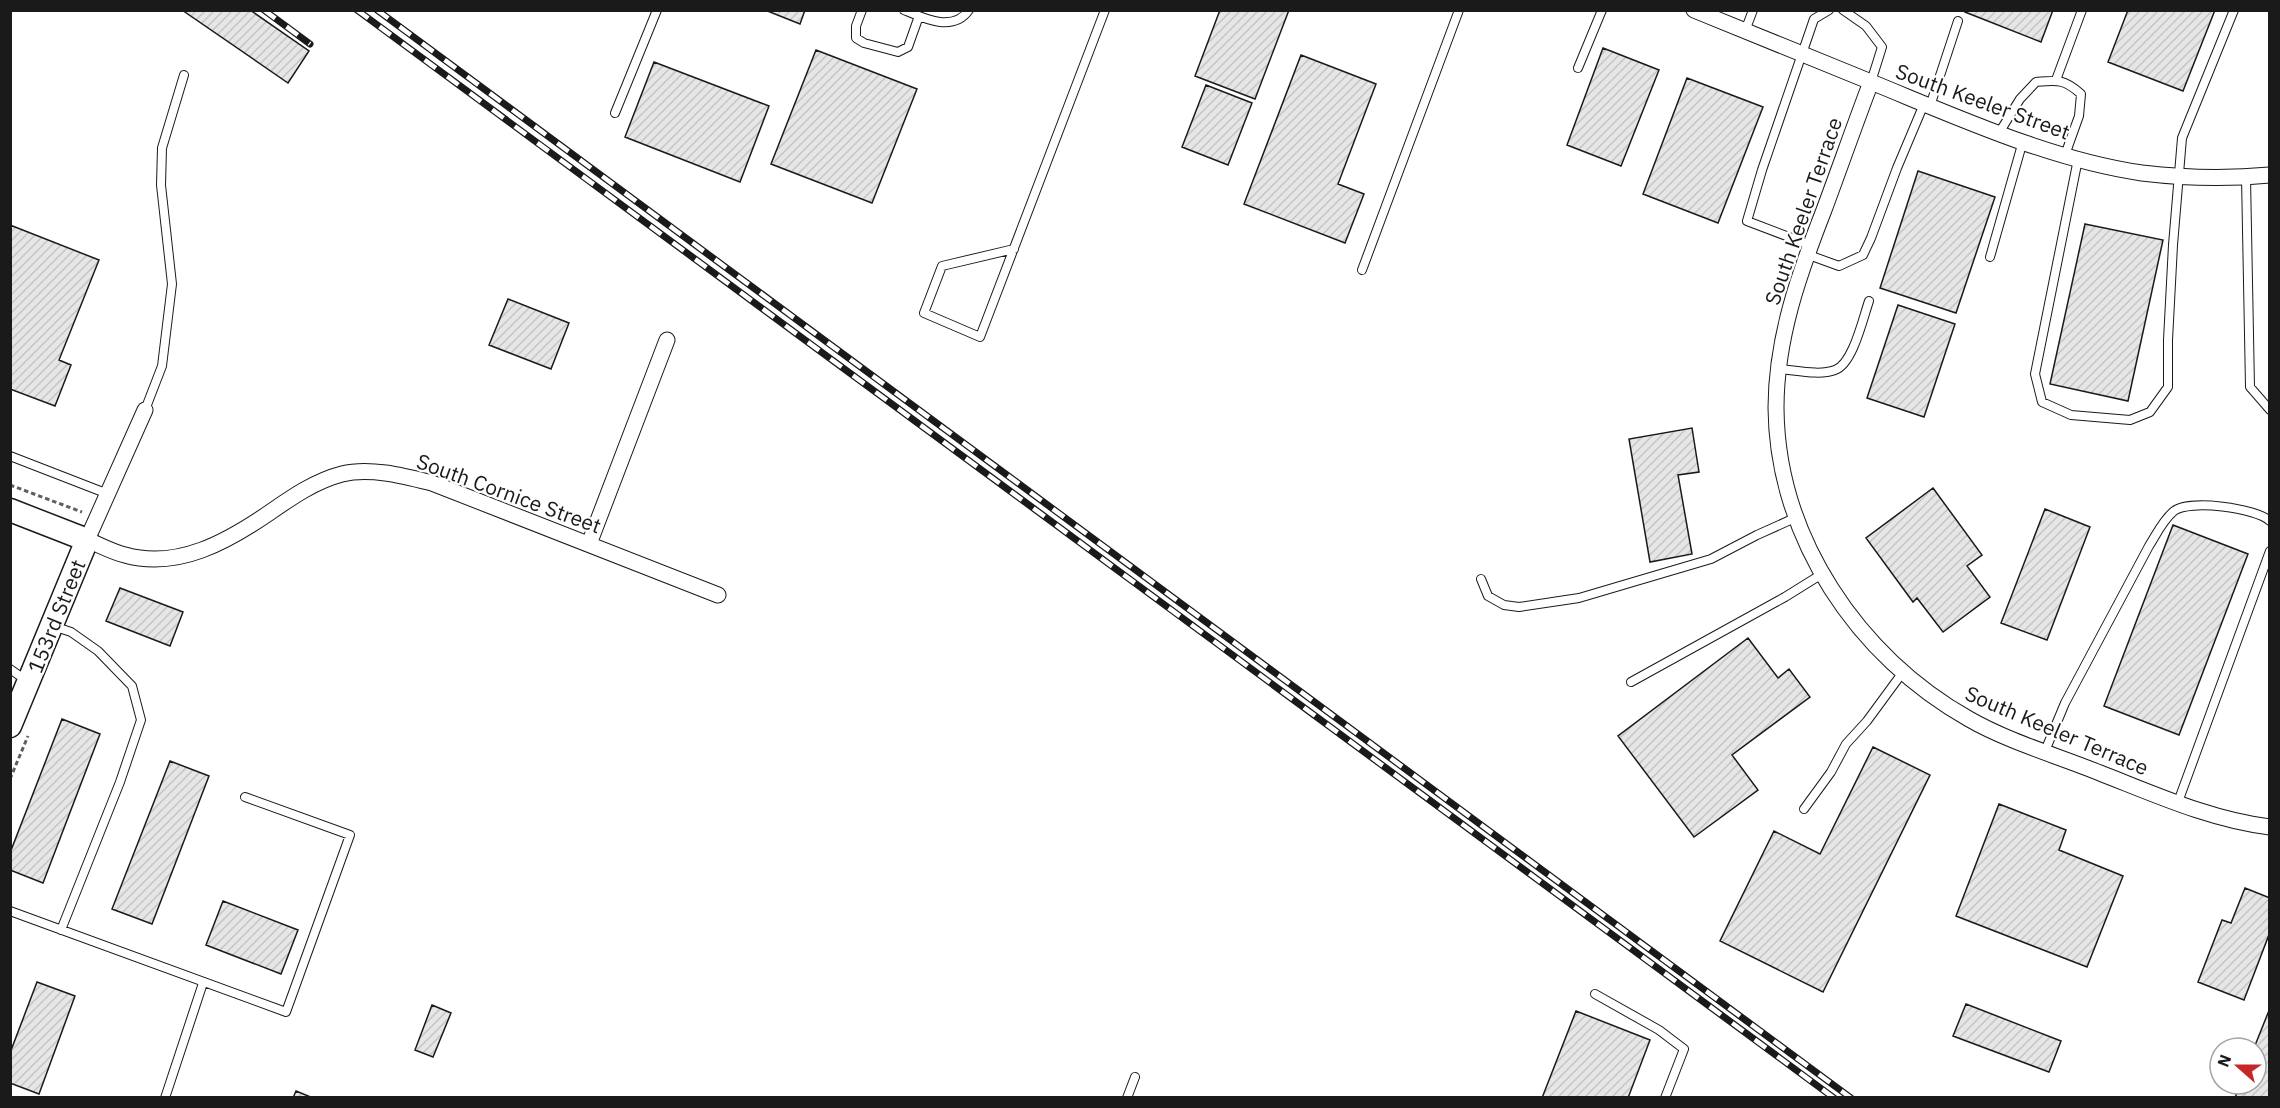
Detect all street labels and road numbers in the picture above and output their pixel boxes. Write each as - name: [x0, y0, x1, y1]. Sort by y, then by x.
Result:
- street label: South Keeler Street: [1892, 56, 2074, 146]
- street label: South Keeler Terrace: [1758, 114, 1848, 308]
- street label: South Cornice Street: [413, 447, 605, 539]
- street label: 153rd Street: [21, 555, 91, 677]
- street label: South Keeler Terrace: [1961, 679, 2153, 781]

